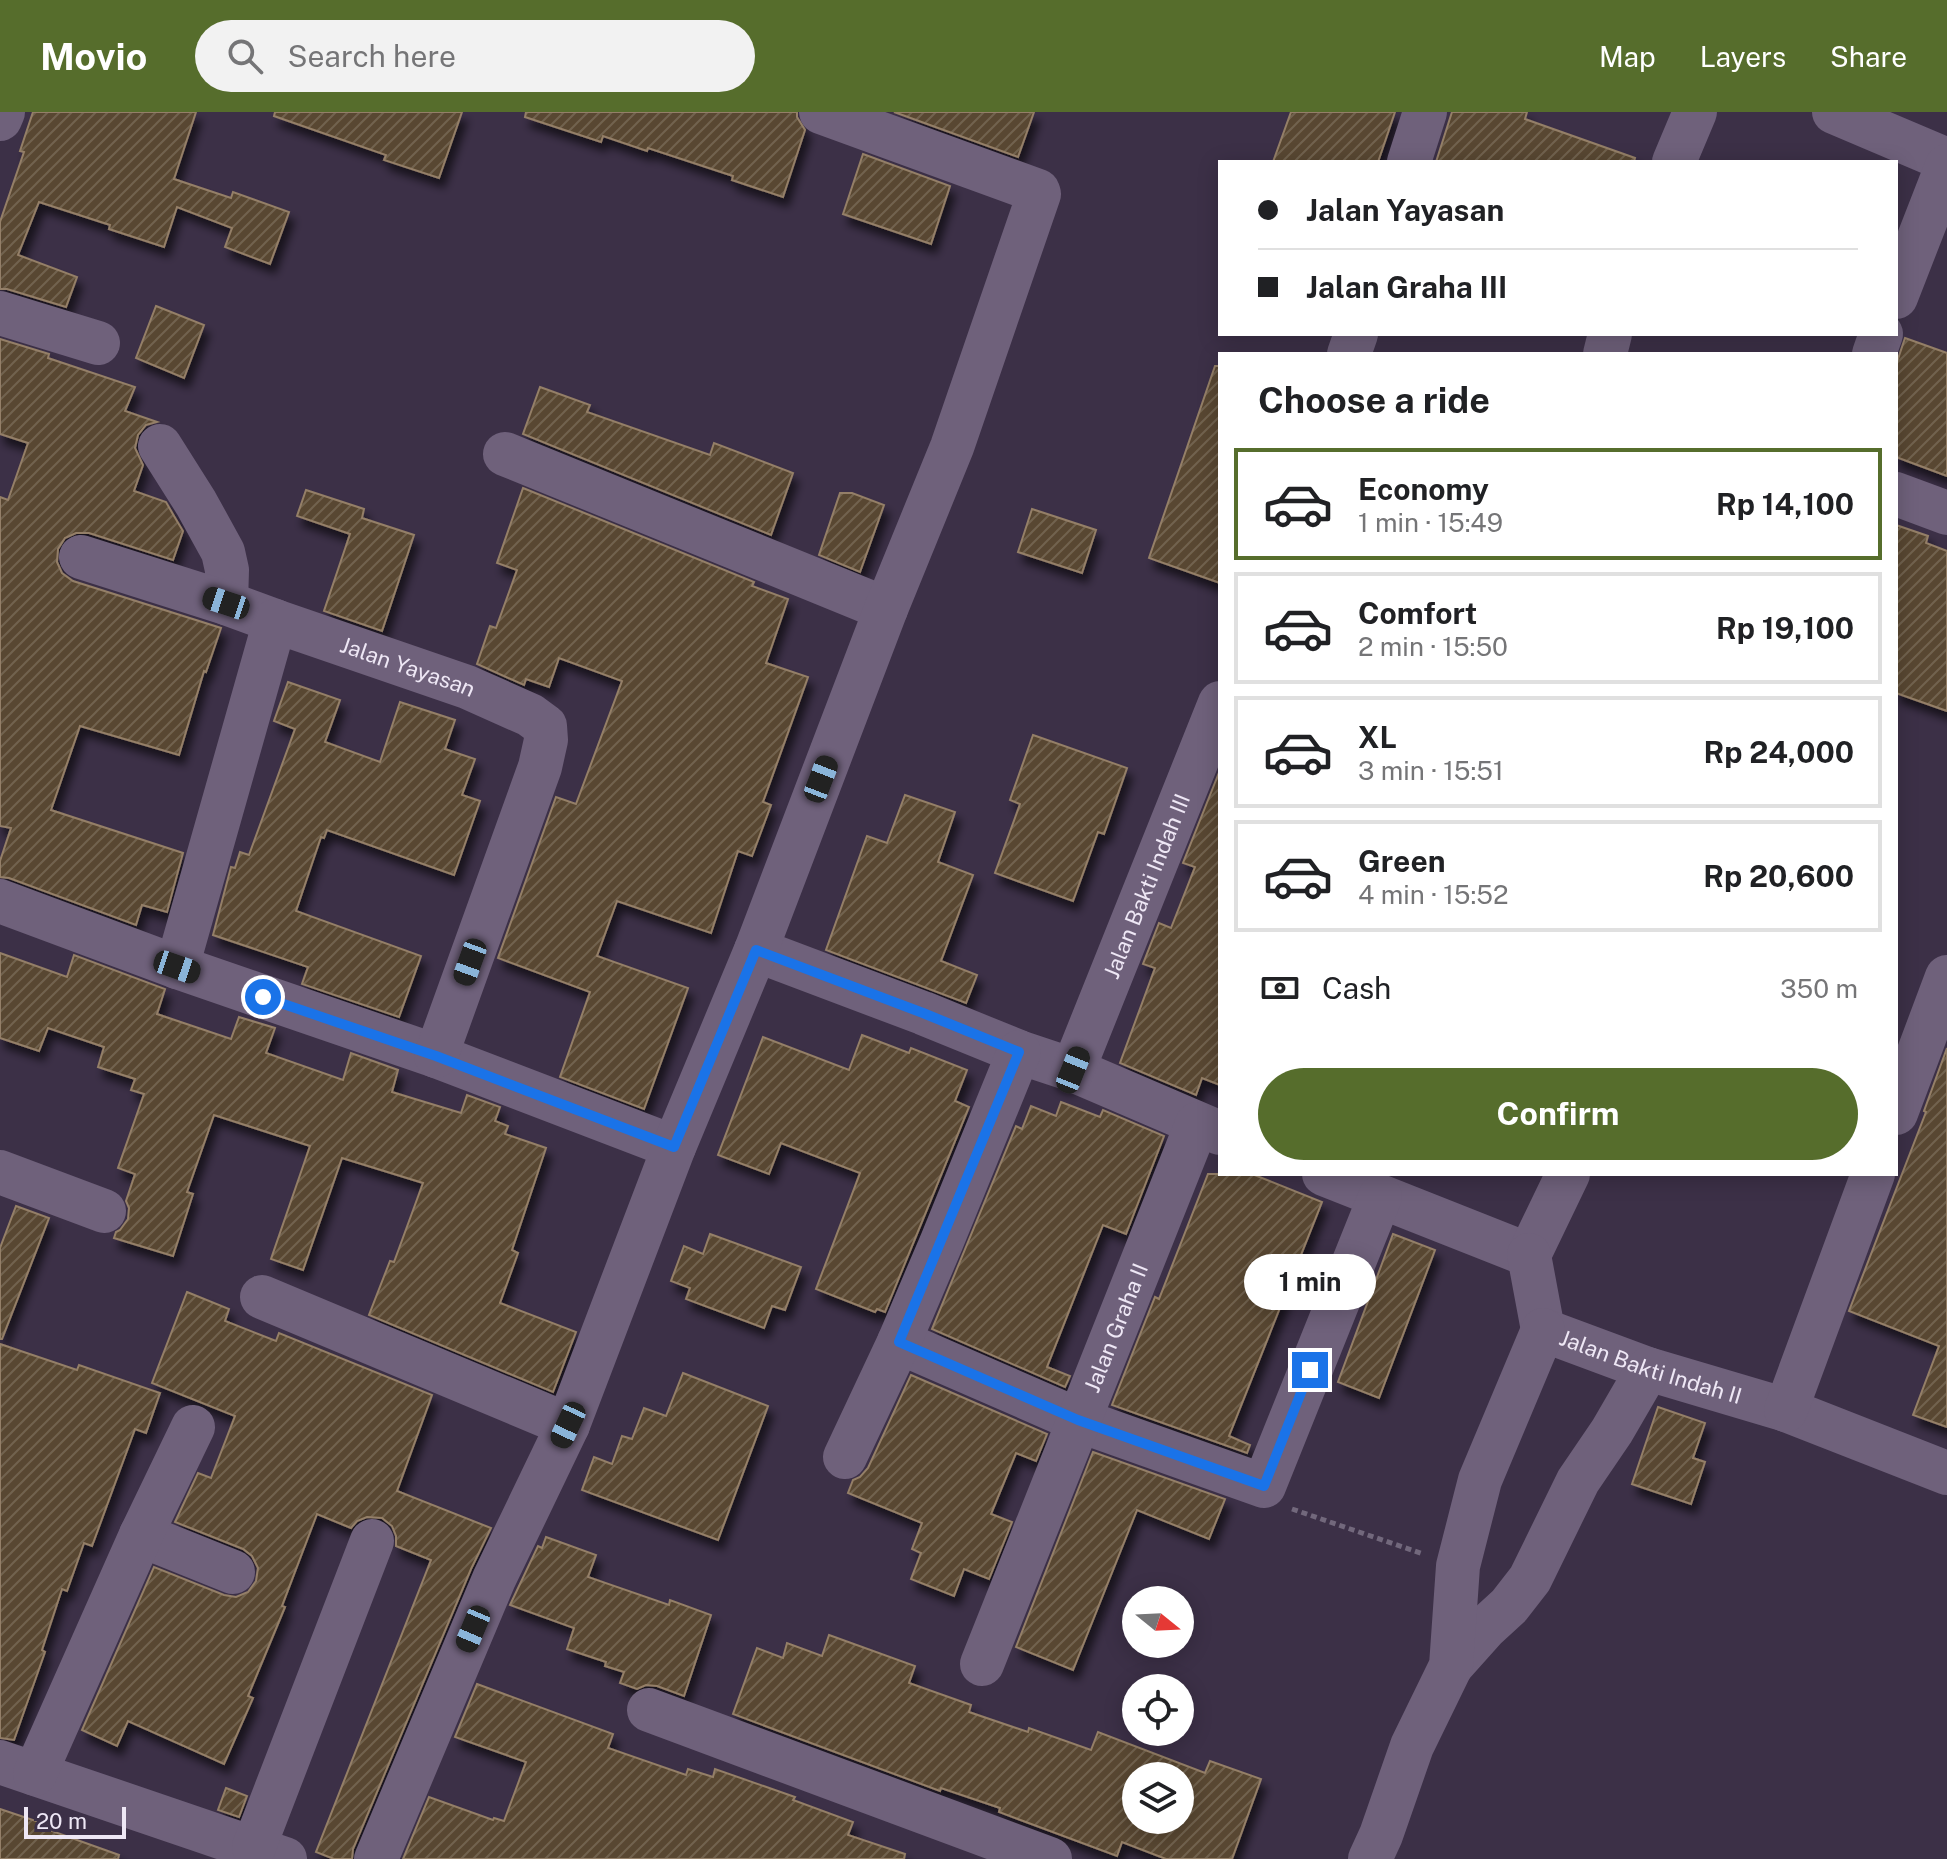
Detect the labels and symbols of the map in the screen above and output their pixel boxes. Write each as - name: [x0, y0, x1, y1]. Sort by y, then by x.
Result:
- car: [199, 584, 253, 622]
- street label: Jalan Yayasan: [337, 631, 479, 702]
- car: [801, 752, 841, 806]
- street label: Jalan Bakti Indah III: [1098, 790, 1195, 982]
- car: [451, 935, 489, 989]
- car: [150, 948, 204, 986]
- route start: [245, 979, 281, 1015]
- car: [1053, 1043, 1093, 1097]
- callout: 1 min: [1244, 1254, 1376, 1310]
- street label: Jalan Graha II: [1079, 1259, 1153, 1396]
- street label: Jalan Bakti Indah II: [1556, 1324, 1745, 1409]
- route end: [1292, 1352, 1328, 1388]
- car: [547, 1398, 589, 1452]
- north arrow: [1122, 1586, 1194, 1658]
- car: [453, 1602, 493, 1656]
- scale bar: [24, 1803, 126, 1839]

